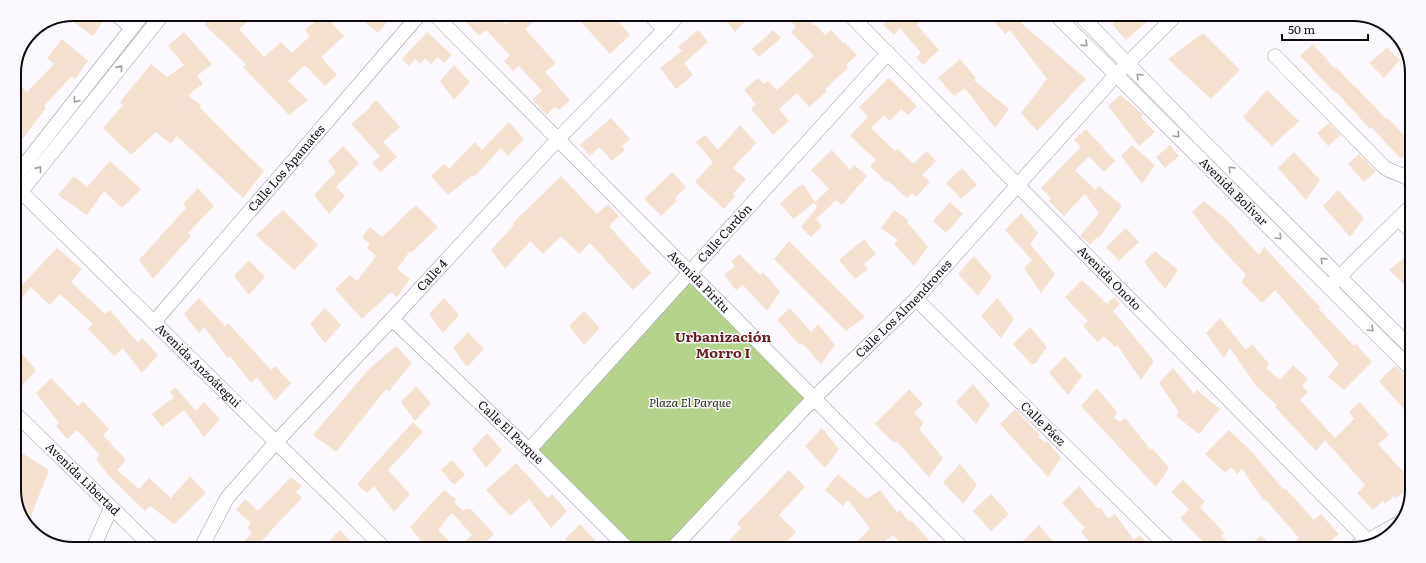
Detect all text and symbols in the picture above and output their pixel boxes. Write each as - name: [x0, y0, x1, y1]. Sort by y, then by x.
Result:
- scale bar: [1282, 16, 1368, 42]
- text: 50 m: [1288, 20, 1315, 38]
- one-way arrow: [1080, 39, 1088, 47]
- one-way arrow: [115, 65, 122, 72]
- one-way arrow: [1136, 73, 1144, 81]
- one-way arrow: [74, 95, 81, 102]
- street label: Calle Los Apamates: [243, 120, 329, 215]
- one-way arrow: [1172, 130, 1180, 138]
- street label: Avenida Bolívar: [1196, 153, 1273, 230]
- one-way arrow: [1228, 166, 1236, 173]
- one-way arrow: [34, 167, 41, 174]
- street label: Calle Cardón: [693, 199, 756, 266]
- one-way arrow: [1274, 232, 1282, 240]
- street label: Avenida Onoto: [1074, 241, 1146, 314]
- street label: Avenida Píritu: [664, 246, 735, 317]
- street label: Calle 4: [412, 254, 451, 295]
- street label: Calle Los Almendrones: [851, 255, 956, 361]
- one-way arrow: [1320, 257, 1328, 265]
- street label: Avenida Anzoátegui: [152, 319, 246, 411]
- one-way arrow: [1366, 324, 1374, 332]
- district label: Urbanización Morro I: [675, 326, 771, 362]
- park label: Plaza El Parque: [649, 393, 732, 411]
- street label: Calle El Parque: [474, 396, 548, 468]
- street label: Calle Páez: [1017, 397, 1070, 450]
- street label: Avenida Libertad: [42, 438, 125, 520]

